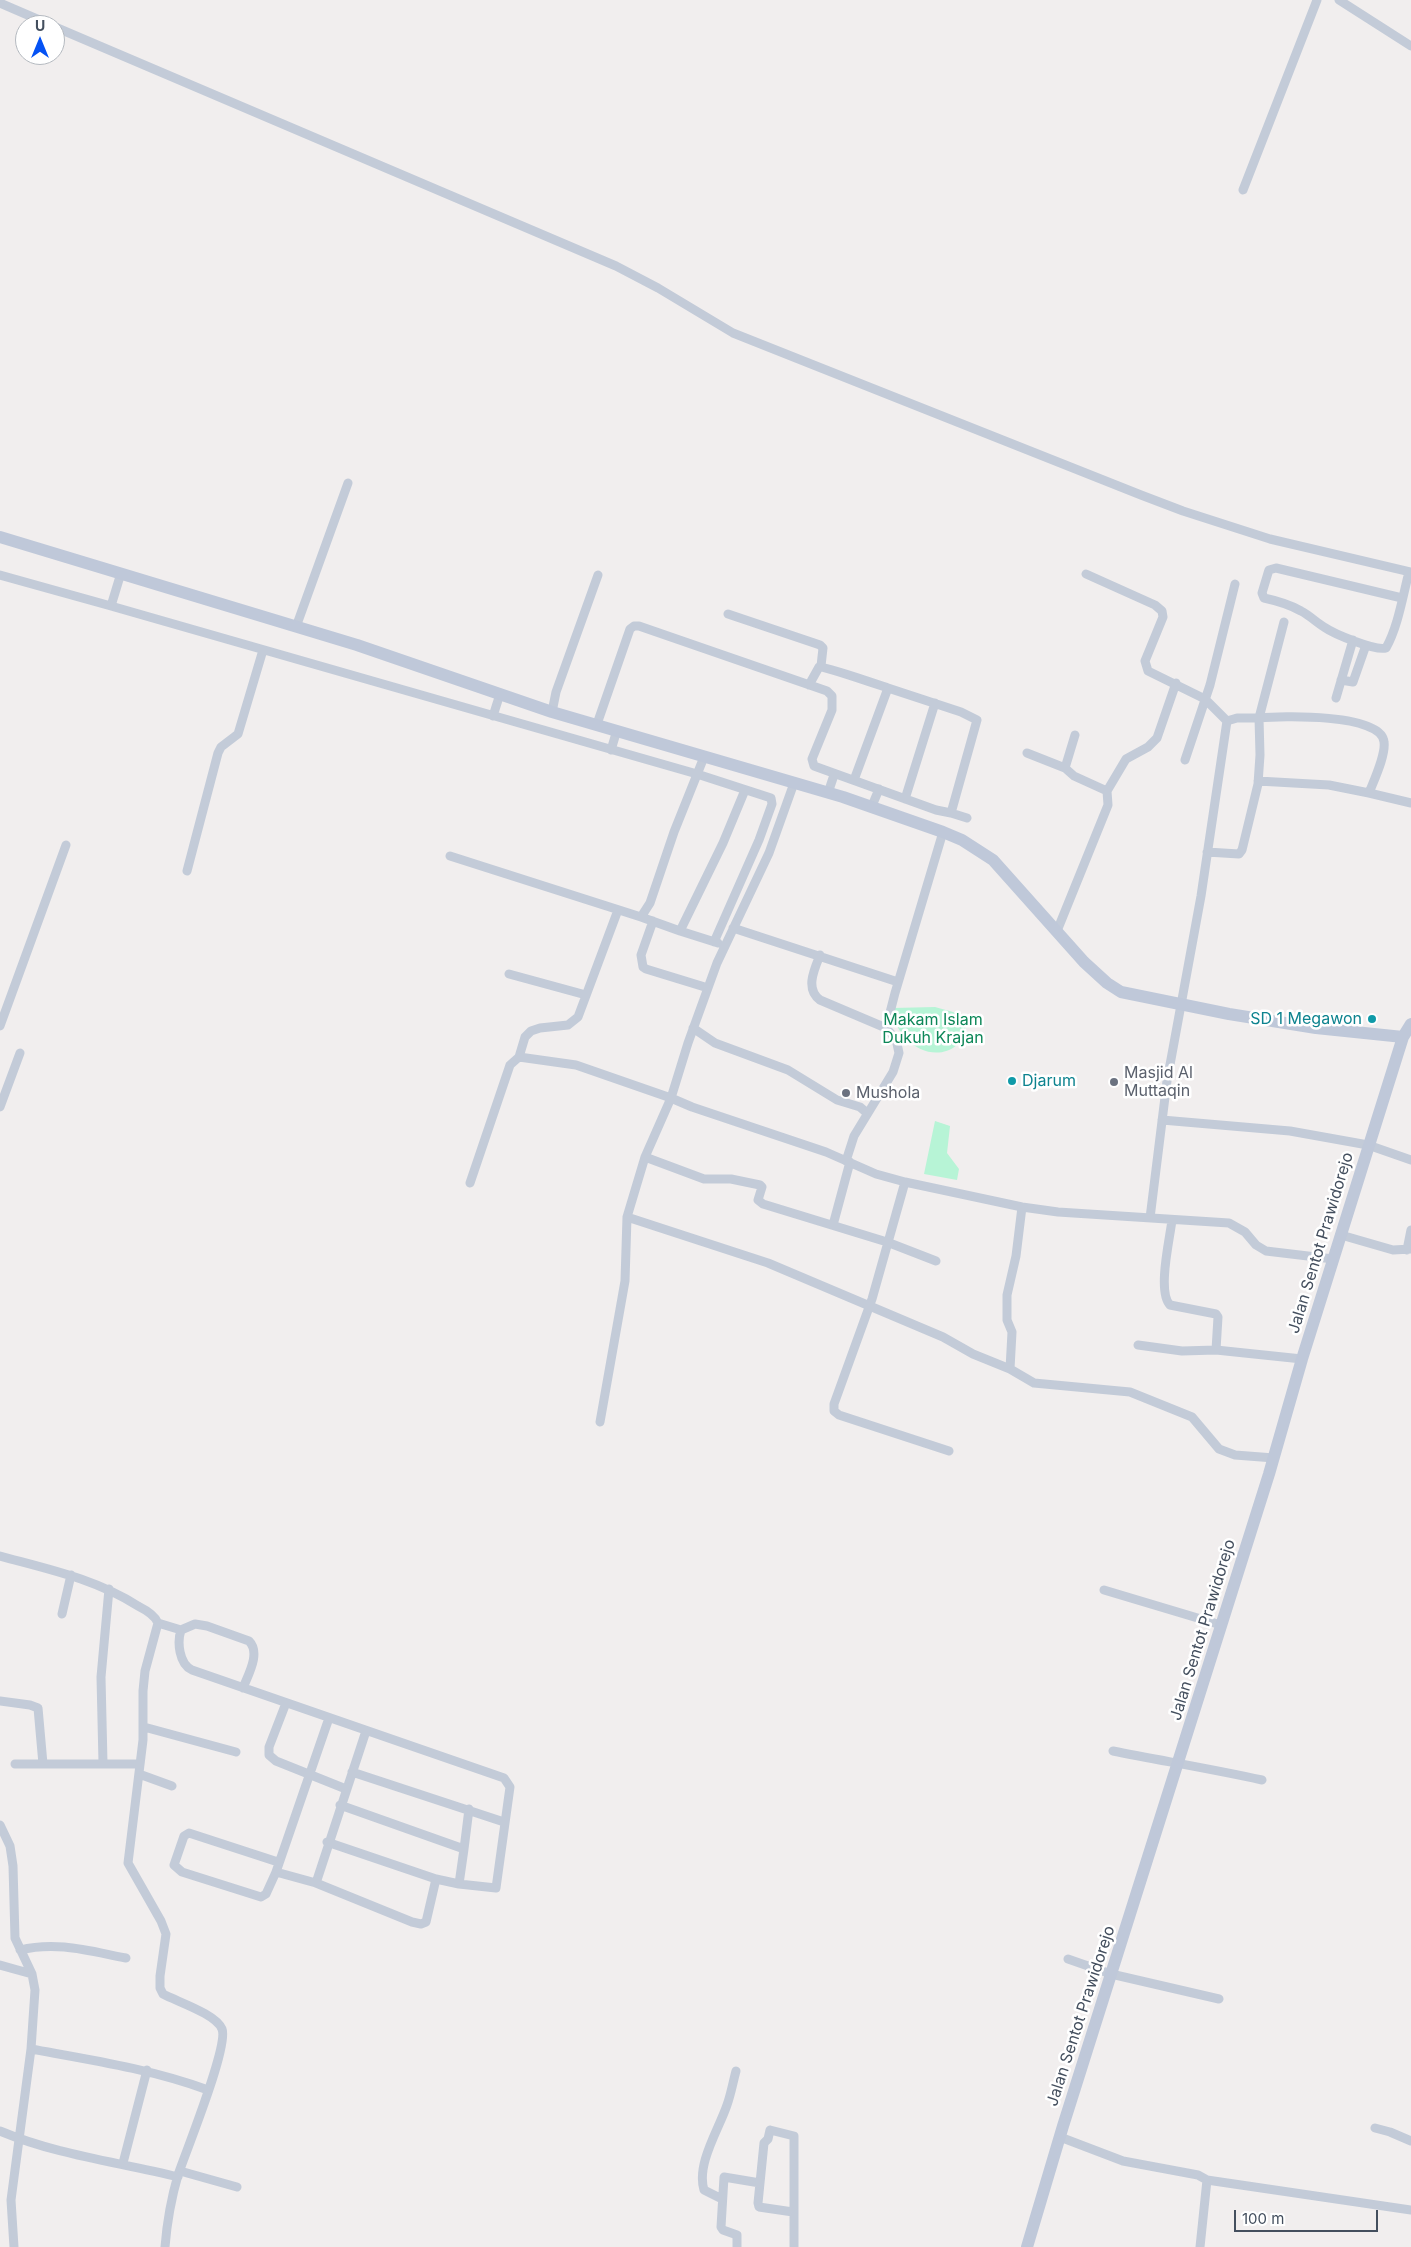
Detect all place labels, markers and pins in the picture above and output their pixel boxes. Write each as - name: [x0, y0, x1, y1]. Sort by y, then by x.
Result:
- place label: SD 1 Megawon: [1250, 1009, 1362, 1029]
- marker: SD 1 Megawon: [1366, 1013, 1378, 1025]
- place label: Masjid Al Muttaqin: [1124, 1063, 1193, 1101]
- place label: Djarum: [1022, 1071, 1076, 1091]
- marker: Djarum: [1006, 1075, 1018, 1087]
- marker: Masjid Al Muttaqin: [1108, 1076, 1120, 1088]
- place label: Mushola: [856, 1083, 920, 1103]
- marker: Mushola: [840, 1087, 852, 1099]

